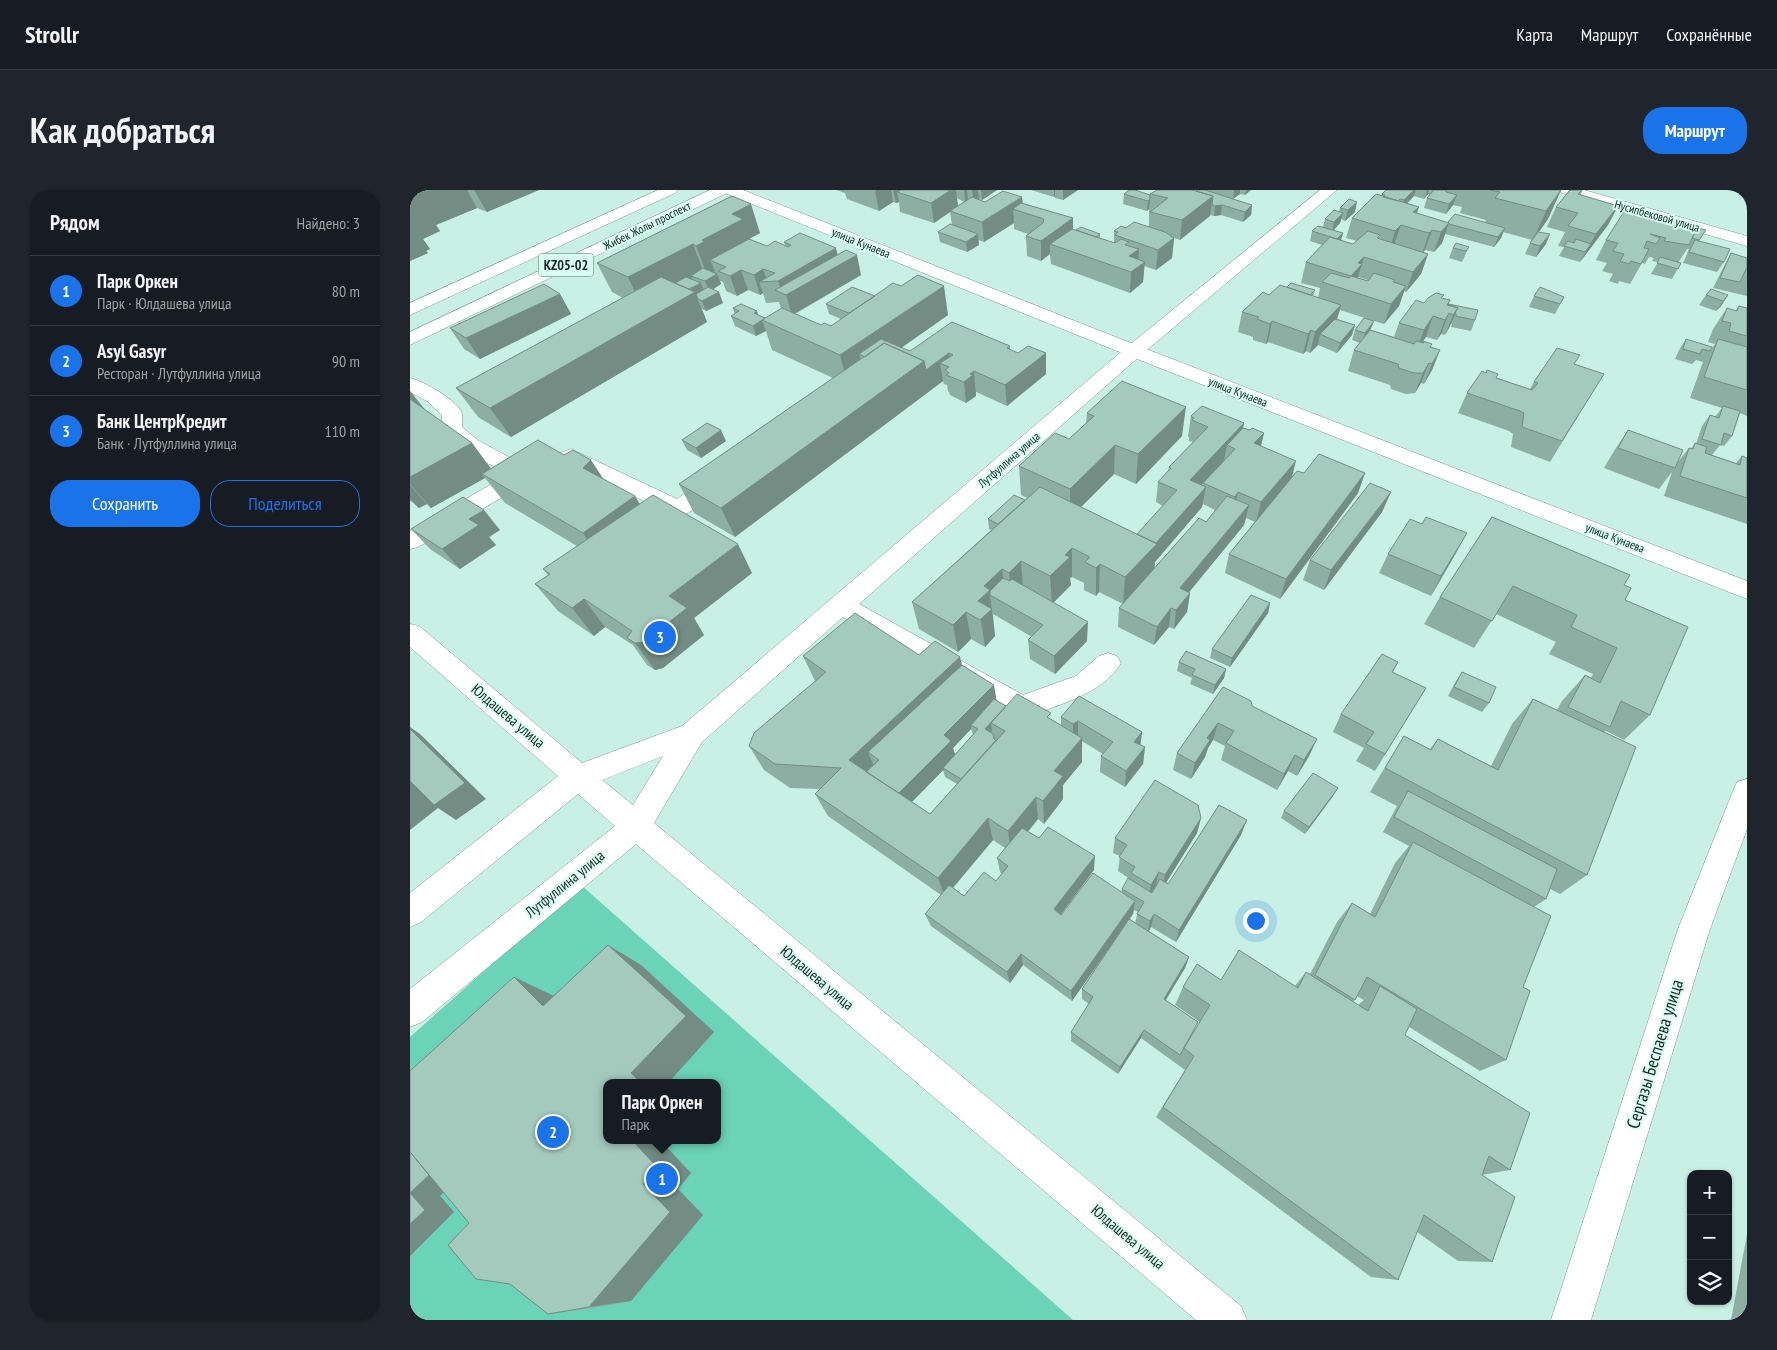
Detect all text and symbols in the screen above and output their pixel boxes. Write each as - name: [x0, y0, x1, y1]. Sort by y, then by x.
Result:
- text: Strollr: [25, 19, 79, 50]
- text: Карта: [1516, 23, 1553, 46]
- text: Маршрут: [1581, 23, 1638, 46]
- text: Сохранённые: [1666, 23, 1752, 46]
- text: Как добраться: [30, 107, 215, 153]
- button: Маршрут: [1643, 107, 1747, 154]
- street label: Нусипбековой улица: [1613, 196, 1702, 235]
- street label: Жибек Жолы проспект: [600, 198, 693, 254]
- text: Рядом: [50, 209, 100, 236]
- text: Найдено: 3: [297, 213, 360, 233]
- street label: улица Кунаева: [830, 224, 893, 261]
- road number: KZ05-02: [538, 254, 594, 276]
- text: Парк Оркен: [97, 269, 178, 293]
- text: 1: [62, 281, 70, 301]
- text: 80 m: [332, 281, 360, 301]
- text: Парк · Юлдашева улица: [97, 293, 231, 313]
- text: Asyl Gasyr: [97, 339, 166, 363]
- text: 2: [62, 351, 70, 371]
- text: 90 m: [332, 351, 360, 371]
- text: Ресторан · Лутфуллина улица: [97, 363, 261, 383]
- street label: улица Кунаева: [1206, 373, 1270, 410]
- text: Банк ЦентрКредит: [97, 409, 227, 433]
- text: 3: [62, 421, 70, 441]
- text: 110 m: [325, 421, 360, 441]
- street label: Лутфуллина улица: [974, 428, 1043, 491]
- text: Банк · Лутфуллина улица: [97, 433, 237, 453]
- button: Сохранить: [50, 480, 200, 527]
- button: Поделиться: [210, 480, 360, 527]
- street label: улица Кунаева: [1583, 519, 1647, 556]
- pin: 3: [644, 618, 676, 656]
- street label: Юлдашева улица: [468, 679, 549, 752]
- street label: Лутфуллина улица: [520, 846, 608, 922]
- your location: [1243, 908, 1269, 934]
- street label: Юлдашева улица: [777, 941, 858, 1014]
- street label: Сергазы Беспаева улица: [1621, 977, 1688, 1131]
- popup: [603, 1079, 721, 1144]
- text: Парк Оркен: [622, 1090, 702, 1114]
- pin: 2: [537, 1113, 569, 1151]
- text: Парк: [622, 1114, 650, 1134]
- pin: 1: [646, 1160, 678, 1198]
- map controls: [1687, 1170, 1732, 1305]
- button: +: [1687, 1170, 1732, 1215]
- street label: Юлдашева улица: [1088, 1200, 1169, 1273]
- button: −: [1687, 1215, 1732, 1260]
- button: layers: [1687, 1260, 1732, 1305]

